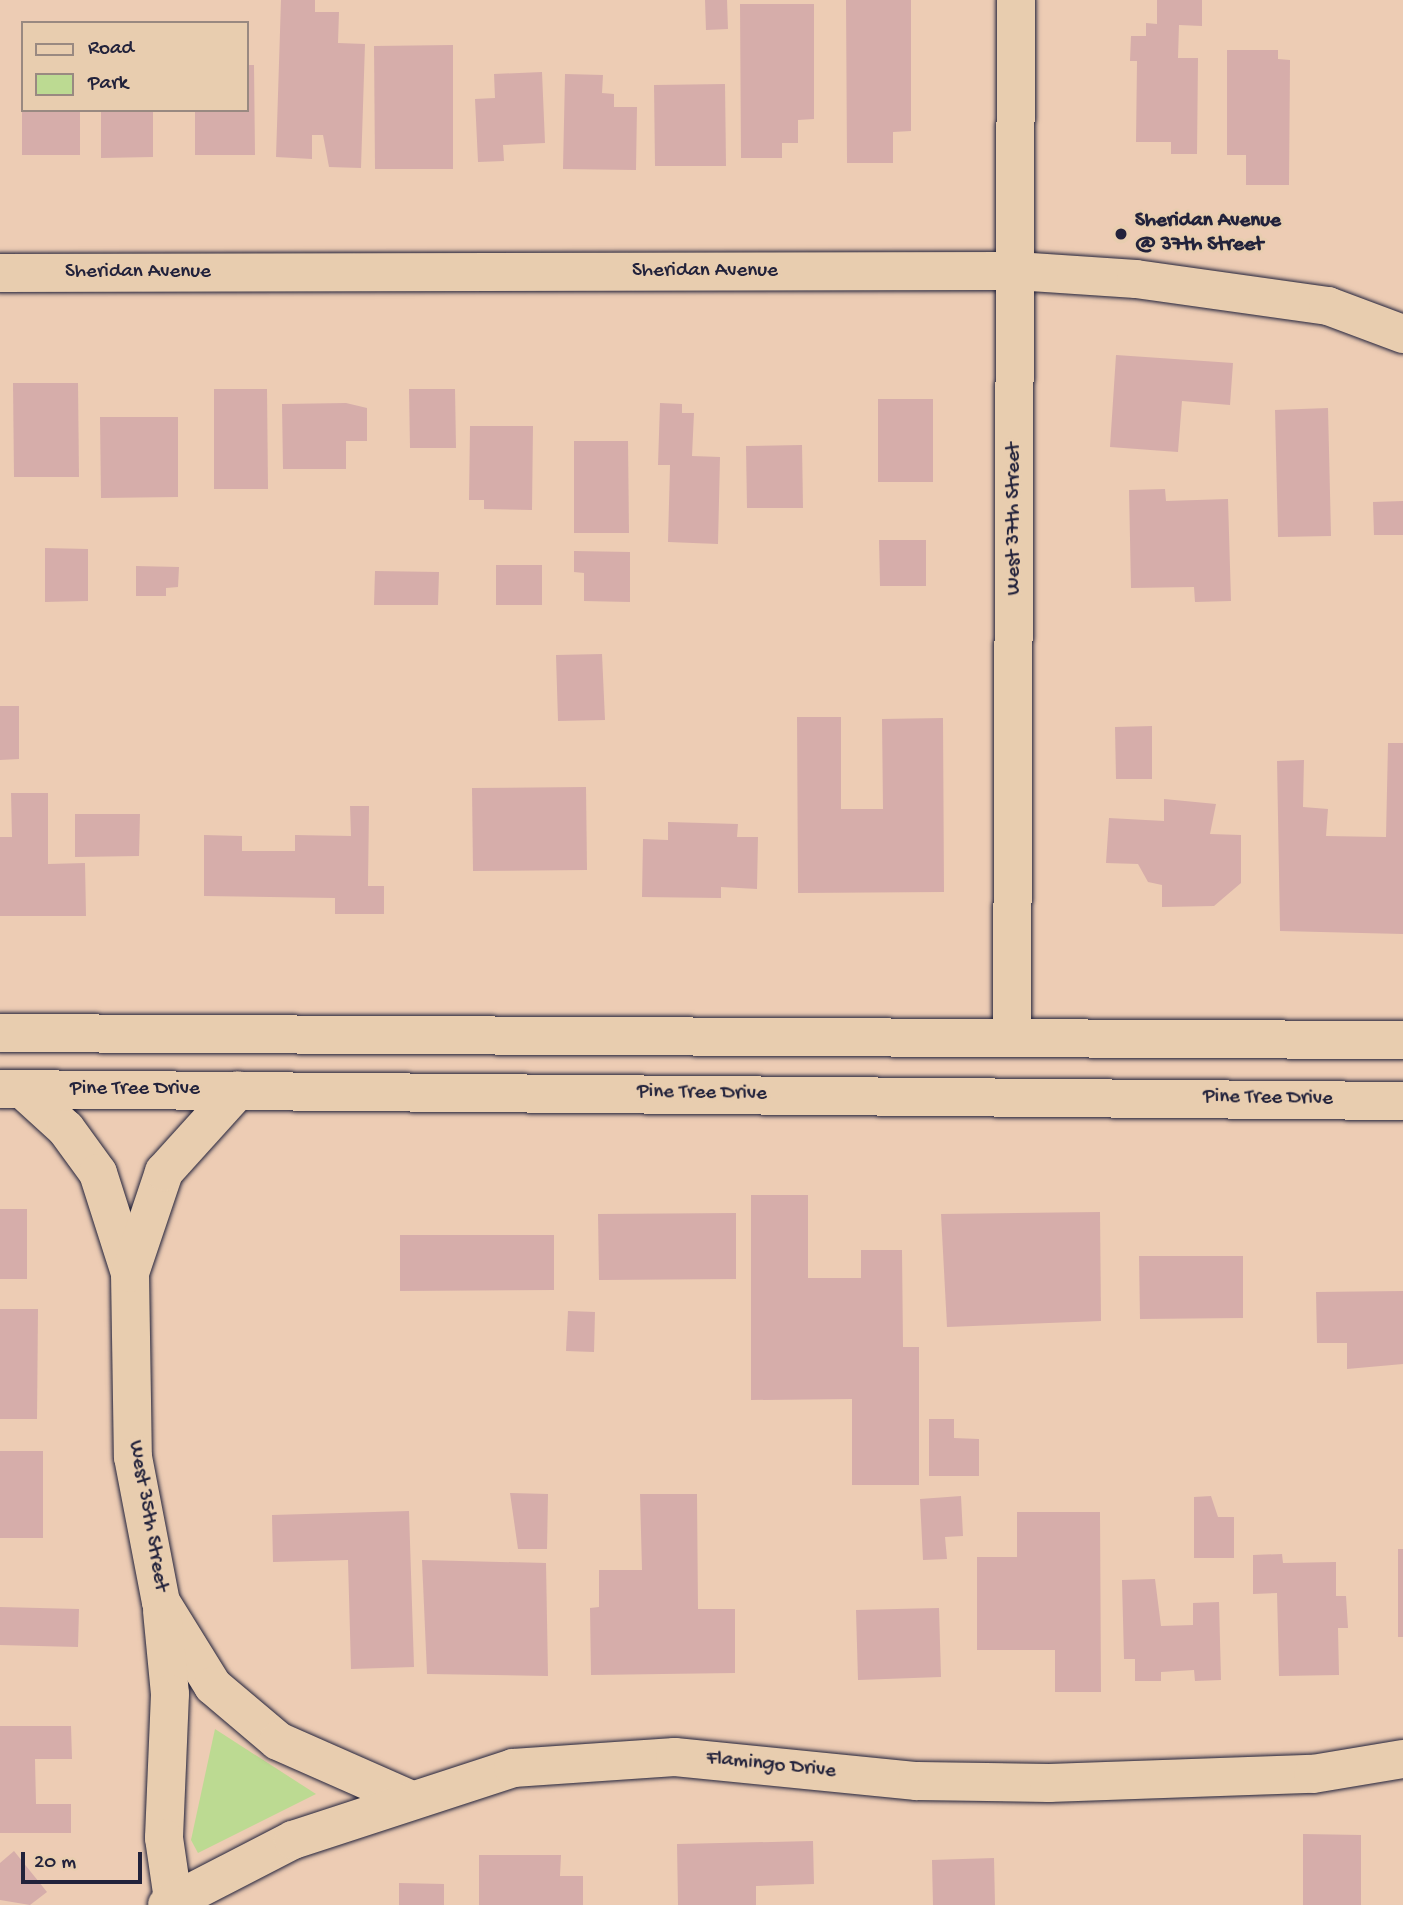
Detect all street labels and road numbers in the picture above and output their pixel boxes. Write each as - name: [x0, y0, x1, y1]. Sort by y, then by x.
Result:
- street label: Sheridan Avenue: [632, 259, 778, 285]
- street label: Sheridan Avenue: [65, 260, 211, 286]
- street label: West 37th Street: [1002, 443, 1028, 595]
- street label: Pine Tree Drive: [70, 1077, 200, 1103]
- street label: Pine Tree Drive: [637, 1080, 767, 1108]
- street label: Pine Tree Drive: [1203, 1085, 1333, 1113]
- street label: West 35th Street: [121, 1439, 173, 1593]
- street label: Flamingo Drive: [705, 1747, 837, 1785]

